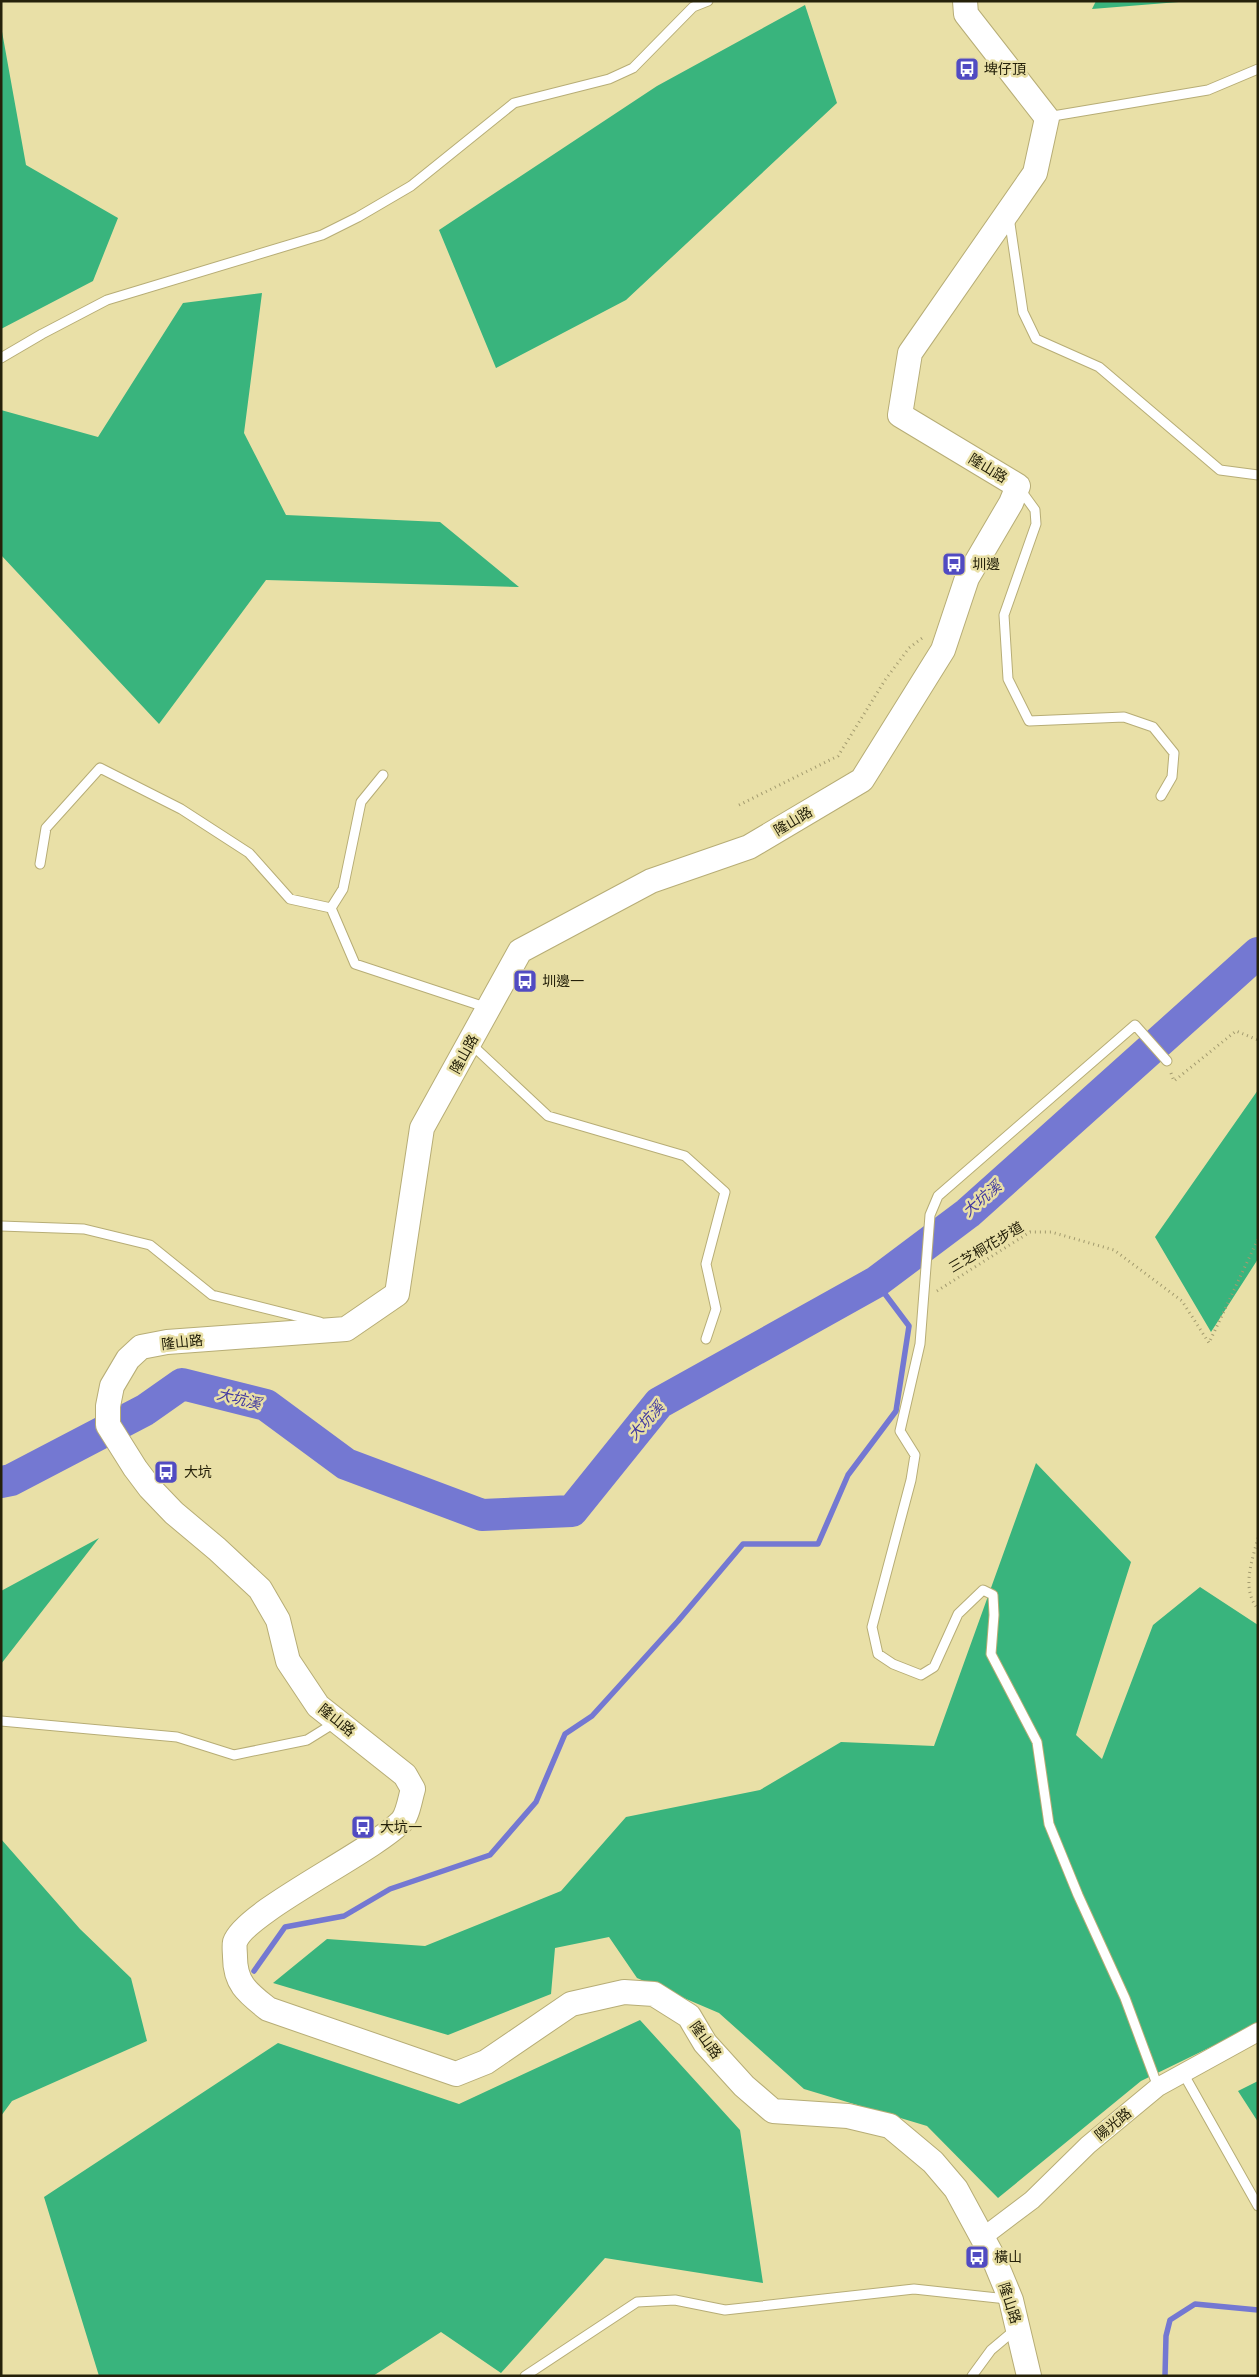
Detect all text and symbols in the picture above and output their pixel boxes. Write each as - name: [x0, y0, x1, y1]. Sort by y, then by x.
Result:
- bus stop icon: 埤仔頂: [954, 56, 980, 82]
- place label: 埤仔頂: [984, 60, 1026, 77]
- street label: 隆山路: [966, 449, 1011, 486]
- bus stop icon: 圳邊: [941, 551, 967, 577]
- place label: 圳邊: [972, 555, 1000, 572]
- street label: 隆山路: [770, 802, 815, 839]
- bus stop icon: 圳邊一: [512, 968, 538, 994]
- place label: 圳邊一: [542, 972, 584, 989]
- street label: 隆山路: [446, 1031, 481, 1076]
- water label: 大坑溪: [958, 1175, 1006, 1220]
- street label: 三芝桐花步道: [945, 1218, 1026, 1275]
- street label: 隆山路: [160, 1331, 204, 1352]
- water label: 大坑溪: [215, 1384, 265, 1413]
- water label: 大坑溪: [624, 1396, 668, 1443]
- bus stop icon: 大坑: [153, 1459, 179, 1485]
- place label: 大坑: [184, 1463, 212, 1480]
- street label: 隆山路: [316, 1700, 359, 1739]
- bus stop icon: 大坑一: [350, 1814, 376, 1840]
- place label: 大坑一: [380, 1818, 422, 1835]
- street label: 隆山路: [687, 2018, 726, 2062]
- street label: 陽光路: [1091, 2104, 1134, 2143]
- bus stop icon: 橫山: [964, 2244, 990, 2270]
- place label: 橫山: [994, 2248, 1022, 2265]
- street label: 隆山路: [996, 2280, 1025, 2325]

